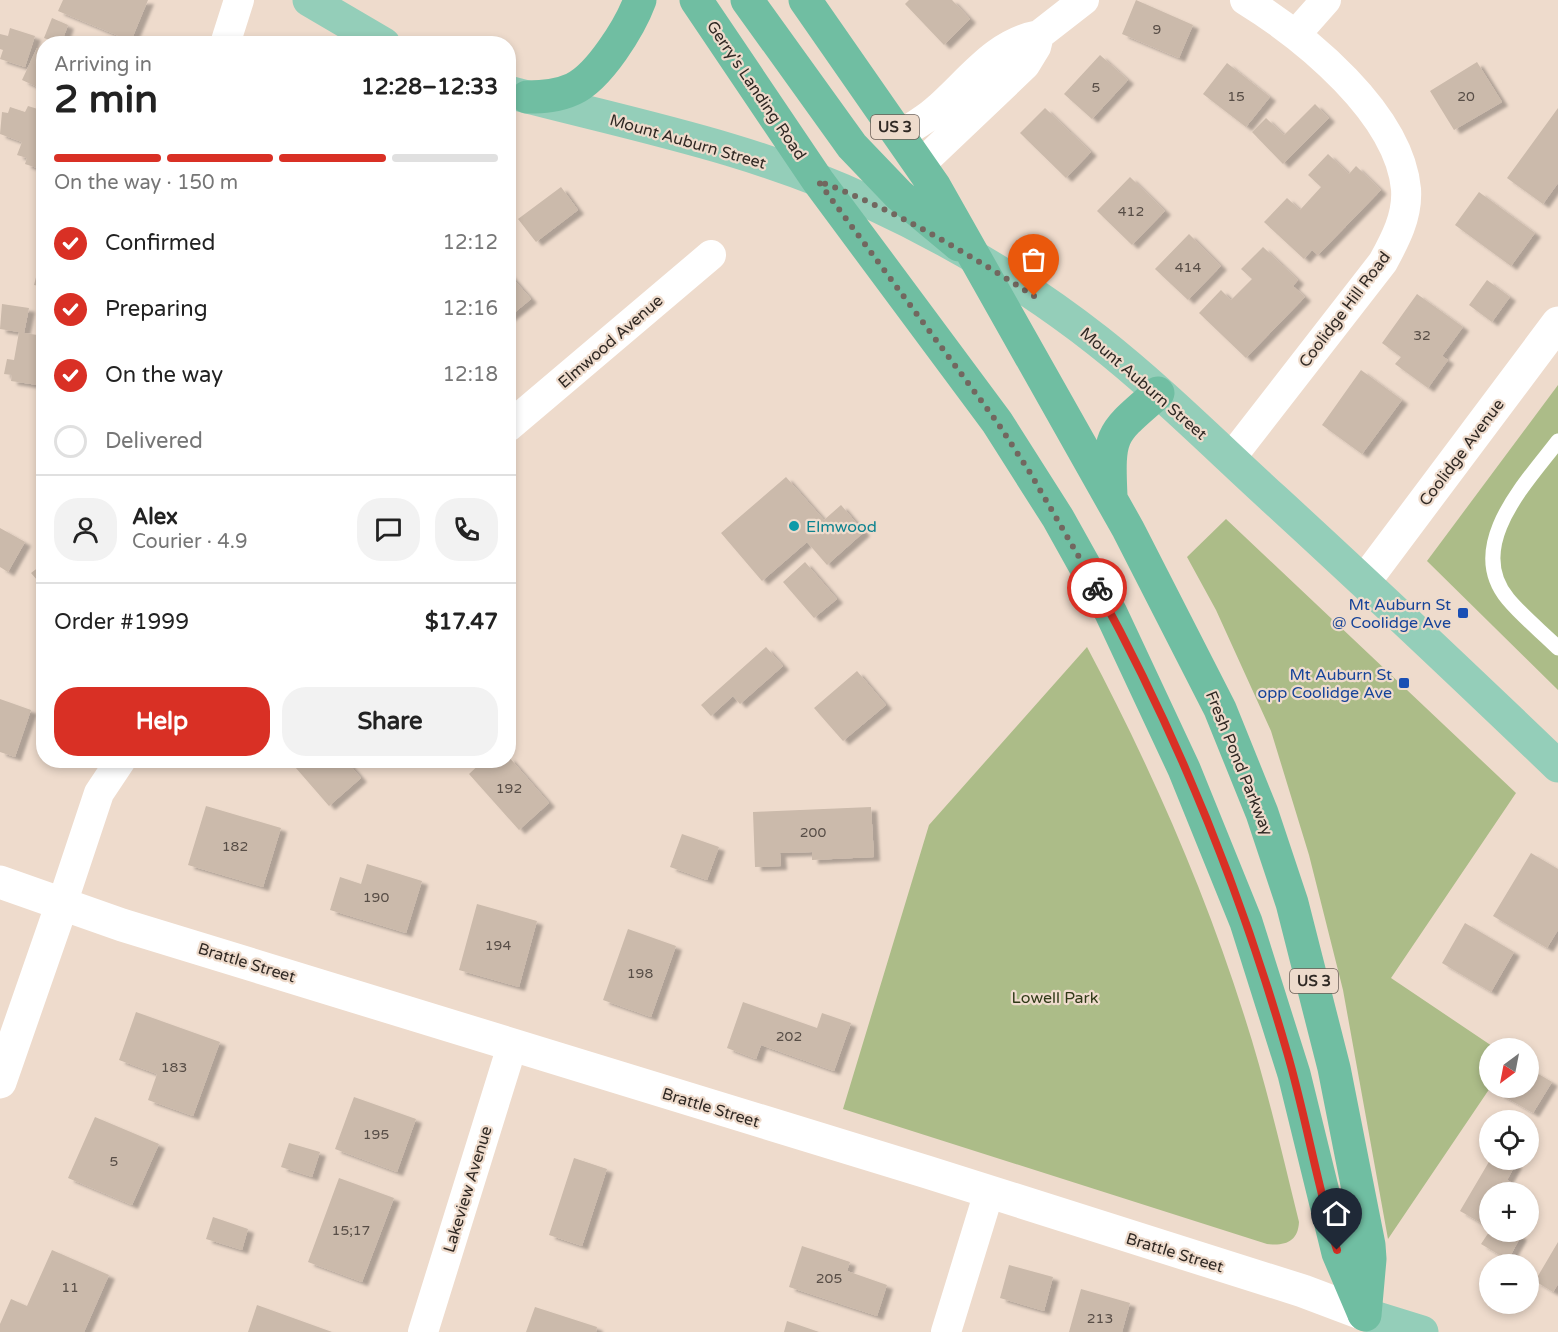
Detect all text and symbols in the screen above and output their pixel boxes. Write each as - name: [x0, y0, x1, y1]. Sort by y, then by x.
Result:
- street label: Gerry's Landing Road: [702, 17, 810, 164]
- house number: 9: [1153, 21, 1161, 38]
- text: Arriving in: [54, 53, 152, 77]
- text: 12:28–12:33: [361, 74, 498, 100]
- text: 2 min: [54, 76, 158, 123]
- house number: 5: [1092, 79, 1100, 96]
- house number: 15: [1227, 88, 1245, 105]
- house number: 20: [1457, 88, 1475, 105]
- street label: Mount Auburn Street: [607, 110, 768, 174]
- road number: US 3: [871, 115, 919, 139]
- text: On the way · 150 m: [54, 171, 238, 195]
- house number: 412: [1118, 203, 1144, 220]
- icon: check: [54, 227, 87, 260]
- text: Confirmed: [105, 230, 215, 256]
- text: 12:12: [443, 231, 498, 255]
- pin: [1008, 234, 1059, 296]
- icon: bag: [1017, 243, 1050, 276]
- street label: Coolidge Hill Road: [1295, 248, 1395, 371]
- house number: 414: [1175, 259, 1201, 276]
- street label: Elmwood Avenue: [554, 291, 667, 393]
- icon: check: [54, 293, 87, 326]
- text: Preparing: [105, 296, 208, 322]
- text: 12:16: [443, 297, 498, 321]
- street label: Mount Auburn Street: [1076, 323, 1211, 444]
- house number: 32: [1413, 327, 1431, 344]
- icon: check: [54, 359, 87, 392]
- text: On the way: [105, 362, 223, 388]
- text: 12:18: [443, 363, 498, 387]
- street label: Coolidge Avenue: [1415, 395, 1509, 510]
- text: Delivered: [105, 428, 203, 454]
- button: person: [54, 498, 117, 561]
- button: chat: [357, 498, 420, 561]
- button: phone: [435, 498, 498, 561]
- text: Alex: [132, 504, 178, 530]
- place label: Elmwood: [806, 517, 877, 537]
- marker: Elmwood: [787, 519, 801, 533]
- text: Courier · 4.9: [132, 530, 247, 554]
- courier: [1067, 558, 1127, 618]
- icon: bike: [1081, 572, 1114, 605]
- place label: Mt Auburn St @ Coolidge Ave: [1332, 595, 1451, 633]
- marker: Mt Auburn St @ Coolidge Ave: [1456, 606, 1470, 620]
- text: Order #1999: [54, 609, 189, 635]
- text: $17.47: [425, 609, 498, 635]
- place label: Mt Auburn St opp Coolidge Ave: [1257, 665, 1392, 703]
- marker: Mt Auburn St opp Coolidge Ave: [1397, 676, 1411, 690]
- button: Help: [54, 687, 270, 756]
- button: Share: [282, 687, 498, 756]
- street label: Fresh Pond Parkway: [1201, 688, 1277, 839]
- house number: 192: [496, 780, 522, 797]
- house number: 200: [800, 824, 826, 841]
- house number: 182: [222, 838, 248, 855]
- house number: 190: [363, 889, 389, 906]
- house number: 194: [485, 937, 511, 954]
- street label: Brattle Street: [195, 939, 298, 987]
- house number: 198: [627, 965, 653, 982]
- road number: US 3: [1290, 969, 1338, 993]
- park label: Lowell Park: [1012, 988, 1099, 1008]
- house number: 202: [776, 1028, 802, 1045]
- north arrow: [1479, 1038, 1539, 1098]
- map controls: [1479, 1038, 1539, 1314]
- house number: 183: [161, 1059, 187, 1076]
- street label: Brattle Street: [659, 1084, 762, 1132]
- button: locate: [1479, 1110, 1539, 1170]
- street label: Lakeview Avenue: [439, 1124, 497, 1255]
- house number: 195: [363, 1126, 389, 1143]
- house number: 5: [110, 1153, 118, 1170]
- button: +: [1479, 1182, 1539, 1242]
- pin: [1311, 1188, 1362, 1250]
- icon: home: [1320, 1197, 1353, 1230]
- house number: 15;17: [332, 1222, 370, 1239]
- street label: Brattle Street: [1123, 1229, 1226, 1277]
- button: −: [1479, 1254, 1539, 1314]
- house number: 205: [816, 1270, 842, 1287]
- house number: 11: [61, 1279, 79, 1296]
- house number: 213: [1087, 1310, 1113, 1327]

